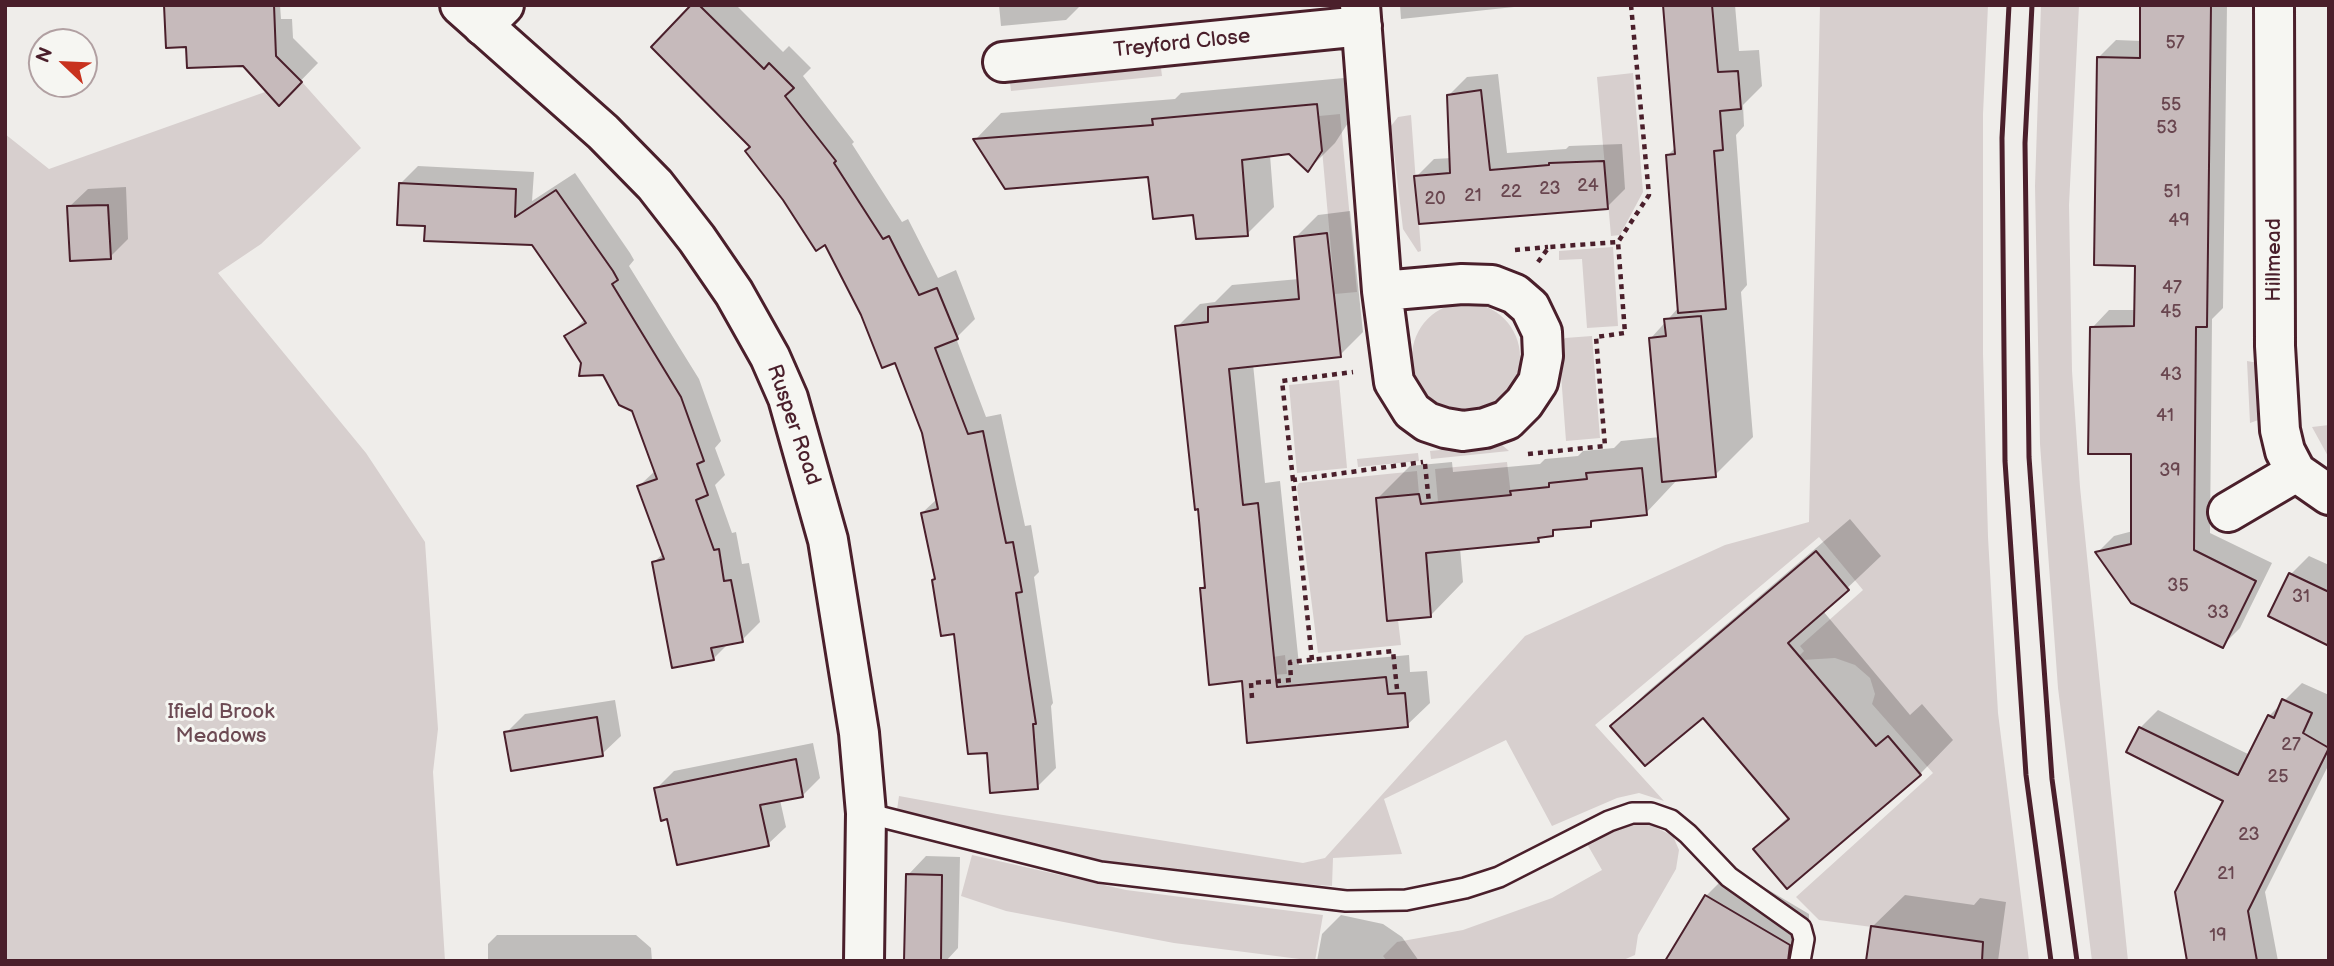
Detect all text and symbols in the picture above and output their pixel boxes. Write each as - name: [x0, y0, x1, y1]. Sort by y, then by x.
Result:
- street label: Treyford Close: [1112, 24, 1252, 64]
- north arrow: [28, 28, 98, 98]
- house number: 57: [2165, 32, 2185, 54]
- text: N: [32, 44, 58, 66]
- house number: 55: [2161, 94, 2181, 116]
- house number: 53: [2156, 117, 2178, 139]
- house number: 24: [1577, 175, 1599, 197]
- house number: 23: [1539, 178, 1561, 200]
- house number: 22: [1500, 181, 1522, 203]
- house number: 51: [2163, 181, 2181, 203]
- house number: 21: [1464, 185, 1482, 207]
- house number: 20: [1424, 188, 1446, 210]
- house number: 49: [2168, 210, 2190, 232]
- street label: Hillmead: [2262, 218, 2288, 302]
- house number: 47: [2162, 277, 2182, 299]
- house number: 45: [2160, 301, 2182, 323]
- street label: Rusper Road: [761, 361, 825, 489]
- house number: 43: [2160, 364, 2182, 386]
- house number: 41: [2156, 405, 2174, 427]
- house number: 39: [2159, 460, 2181, 482]
- house number: 35: [2167, 575, 2189, 597]
- house number: 31: [2292, 586, 2310, 608]
- house number: 33: [2207, 602, 2229, 624]
- park label: Ifield Brook Meadows: [167, 700, 275, 750]
- house number: 27: [2281, 734, 2301, 756]
- house number: 25: [2268, 766, 2288, 788]
- house number: 23: [2238, 824, 2260, 846]
- house number: 21: [2217, 863, 2235, 885]
- house number: 19: [2209, 925, 2227, 947]

